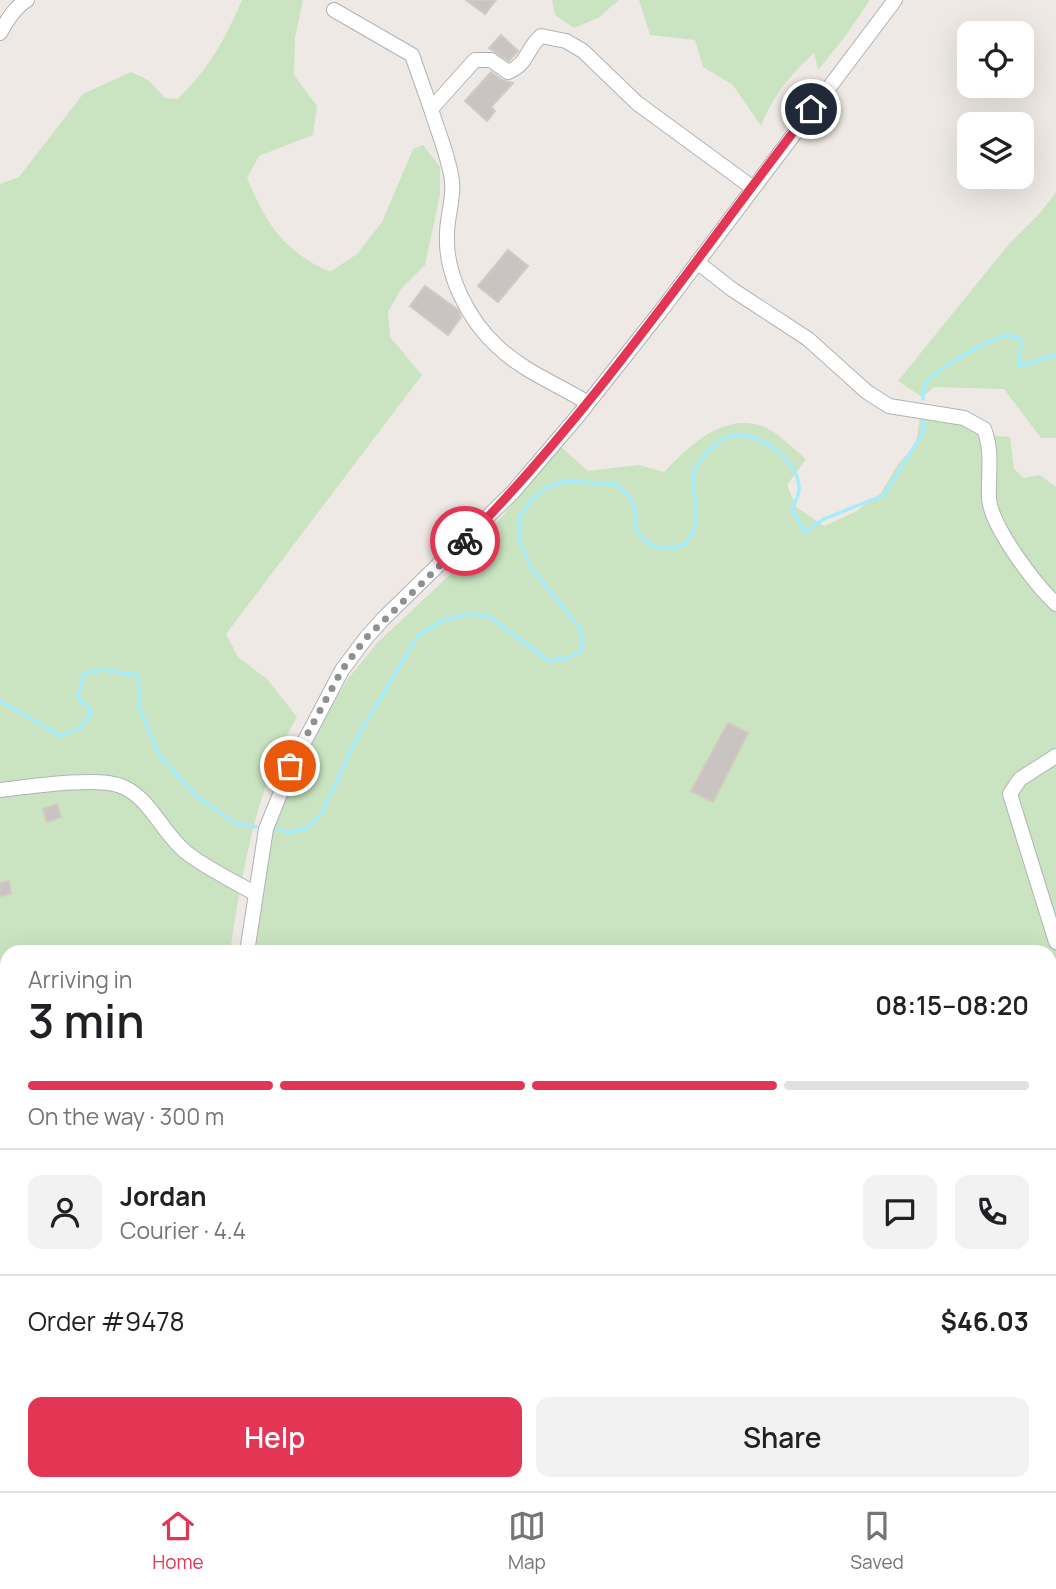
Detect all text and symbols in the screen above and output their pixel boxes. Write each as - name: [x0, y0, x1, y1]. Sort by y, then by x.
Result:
- map controls: [957, 21, 1034, 189]
- button: locate: [957, 21, 1034, 98]
- pin: [781, 79, 841, 139]
- icon: home: [792, 90, 830, 128]
- button: layers: [957, 112, 1034, 189]
- courier: [430, 506, 500, 576]
- icon: bike: [446, 522, 484, 560]
- pin: [260, 736, 320, 796]
- icon: bag: [271, 747, 309, 785]
- text: Arriving in: [28, 963, 133, 995]
- text: 08:15–08:20: [875, 987, 1029, 1023]
- text: 3 min: [28, 989, 145, 1052]
- text: On the way · 300 m: [28, 1100, 224, 1132]
- button: person: [28, 1175, 102, 1249]
- button: chat: [863, 1175, 937, 1249]
- button: phone: [955, 1175, 1029, 1249]
- text: Jordan: [120, 1178, 206, 1214]
- text: Courier · 4.4: [120, 1214, 246, 1246]
- text: Order #9478: [28, 1303, 185, 1339]
- text: $46.03: [941, 1303, 1029, 1339]
- button: Help: [28, 1397, 522, 1477]
- button: Share: [536, 1397, 1029, 1477]
- tab: Home: [152, 1507, 204, 1575]
- tab: Map: [508, 1507, 546, 1575]
- tab: Saved: [850, 1507, 904, 1575]

